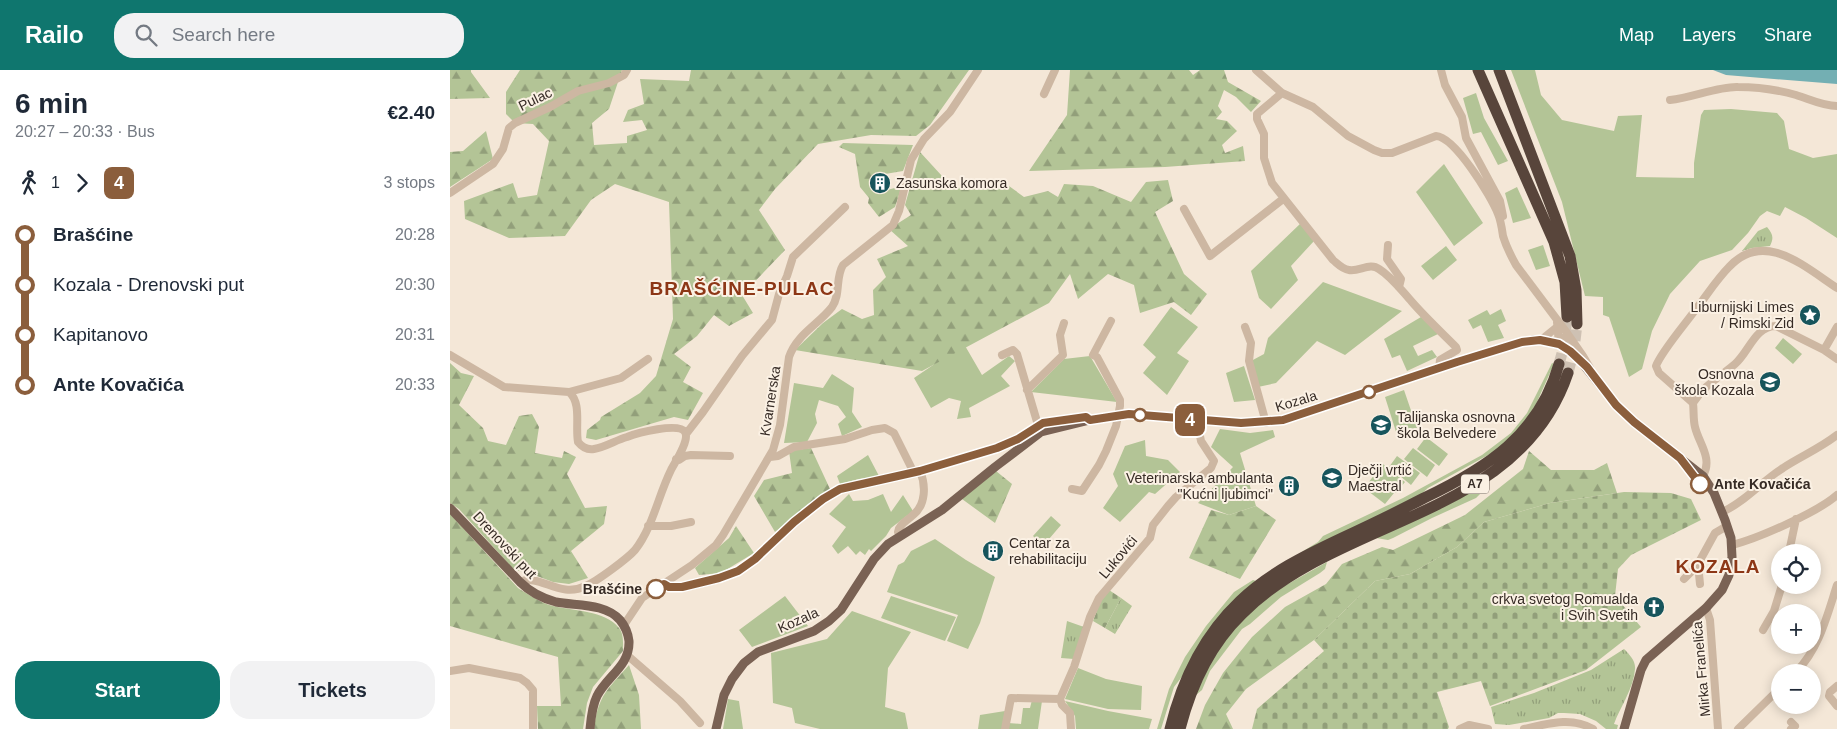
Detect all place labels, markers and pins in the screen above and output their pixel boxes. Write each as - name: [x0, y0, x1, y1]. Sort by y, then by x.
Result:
- building icon: Zasunska komora: [868, 171, 892, 195]
- place label: Zasunska komora: [896, 175, 1007, 191]
- place label: Liburnijski Limes / Rimski Zid: [1691, 299, 1794, 331]
- place icon: Liburnijski Limes / Rimski Zid: [1798, 303, 1822, 327]
- place label: Osnovna škola Kozala: [1675, 366, 1754, 398]
- school or university icon: Osnovna škola Kozala: [1758, 370, 1782, 394]
- unlabelled marker: [1362, 385, 1376, 399]
- unlabelled marker: [1133, 408, 1147, 422]
- place label: Talijanska osnovna škola Belvedere: [1397, 409, 1516, 441]
- school or university icon: Talijanska osnovna škola Belvedere: [1369, 413, 1393, 437]
- place label: Dječji vrtić Maestral: [1348, 462, 1412, 494]
- school or university icon: Dječji vrtić Maestral: [1320, 466, 1344, 490]
- place label: Veterinarska ambulanta "Kućni ljubimci": [1126, 470, 1273, 502]
- building icon: Veterinarska ambulanta "Kućni ljubimci": [1277, 474, 1301, 498]
- marker: Ante Kovačića: [1690, 474, 1710, 494]
- place label: Ante Kovačića: [1714, 476, 1811, 492]
- place label: Centar za rehabilitaciju: [1009, 535, 1087, 567]
- building icon: Centar za rehabilitaciju: [981, 539, 1005, 563]
- marker: Brašćine: [646, 579, 666, 599]
- place label: Brašćine: [583, 581, 642, 597]
- place label: crkva svetog Romualda i Svih Svetih: [1492, 591, 1638, 623]
- church icon: crkva svetog Romualda i Svih Svetih: [1642, 595, 1666, 619]

